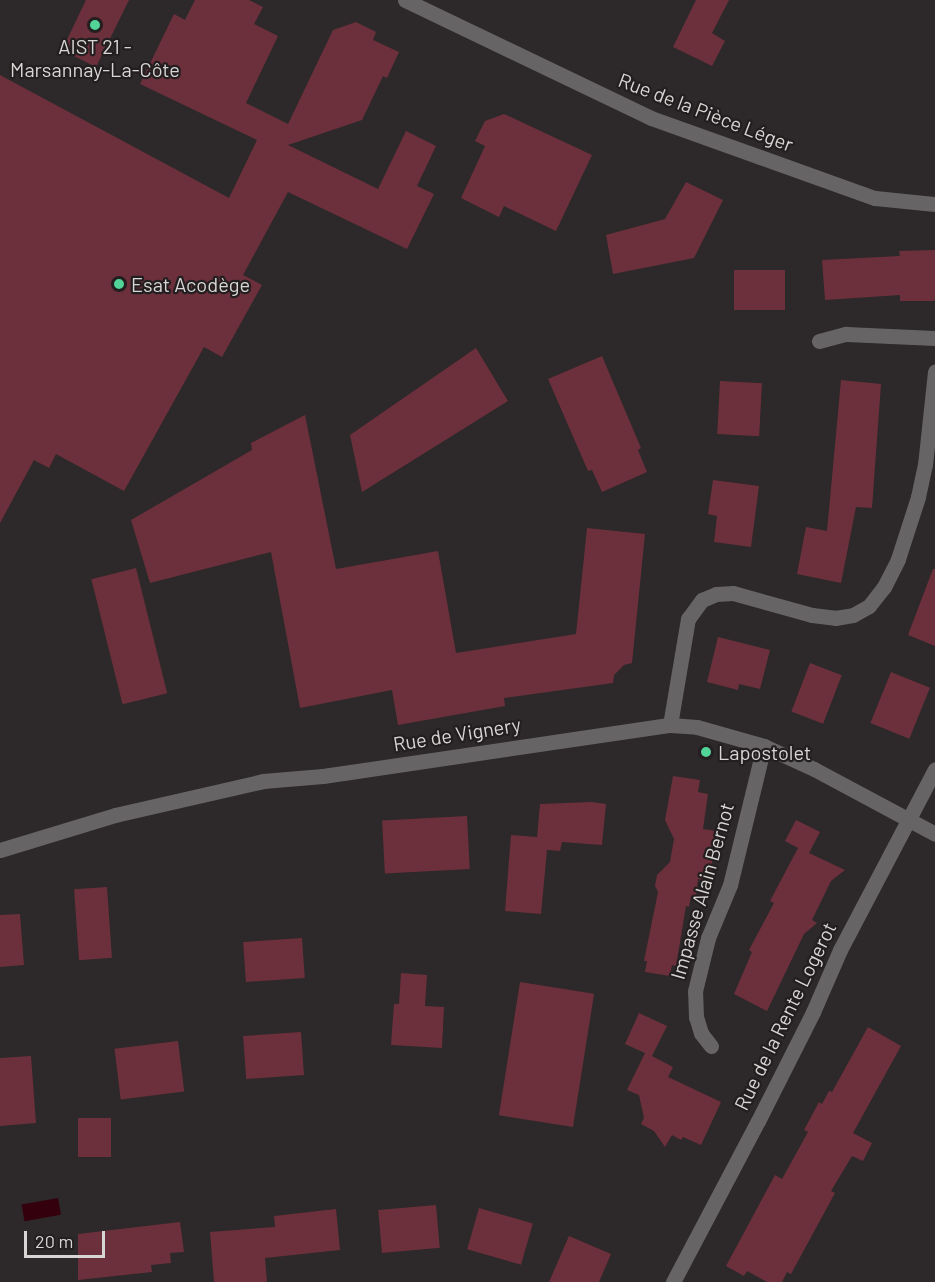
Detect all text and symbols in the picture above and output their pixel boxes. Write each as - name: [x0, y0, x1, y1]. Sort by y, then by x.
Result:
- marker: AIST 21 - Marsannay-La-Côte: [88, 18, 102, 32]
- place label: AIST 21 - Marsannay-La-Côte: [10, 35, 180, 82]
- street label: Rue de la Pièce Léger: [615, 68, 797, 156]
- place label: Esat Acodège: [131, 272, 250, 296]
- marker: Esat Acodège: [112, 277, 126, 291]
- street label: Rue de Vignery: [391, 712, 523, 756]
- place label: Lapostolet: [718, 740, 811, 764]
- marker: Lapostolet: [699, 745, 713, 759]
- street label: Impasse Alain Bernot: [665, 800, 739, 982]
- street label: Rue de la Rente Logerot: [729, 918, 841, 1114]
- scale bar: [27, 1219, 108, 1257]
- text: 20 m: [35, 1230, 73, 1252]

